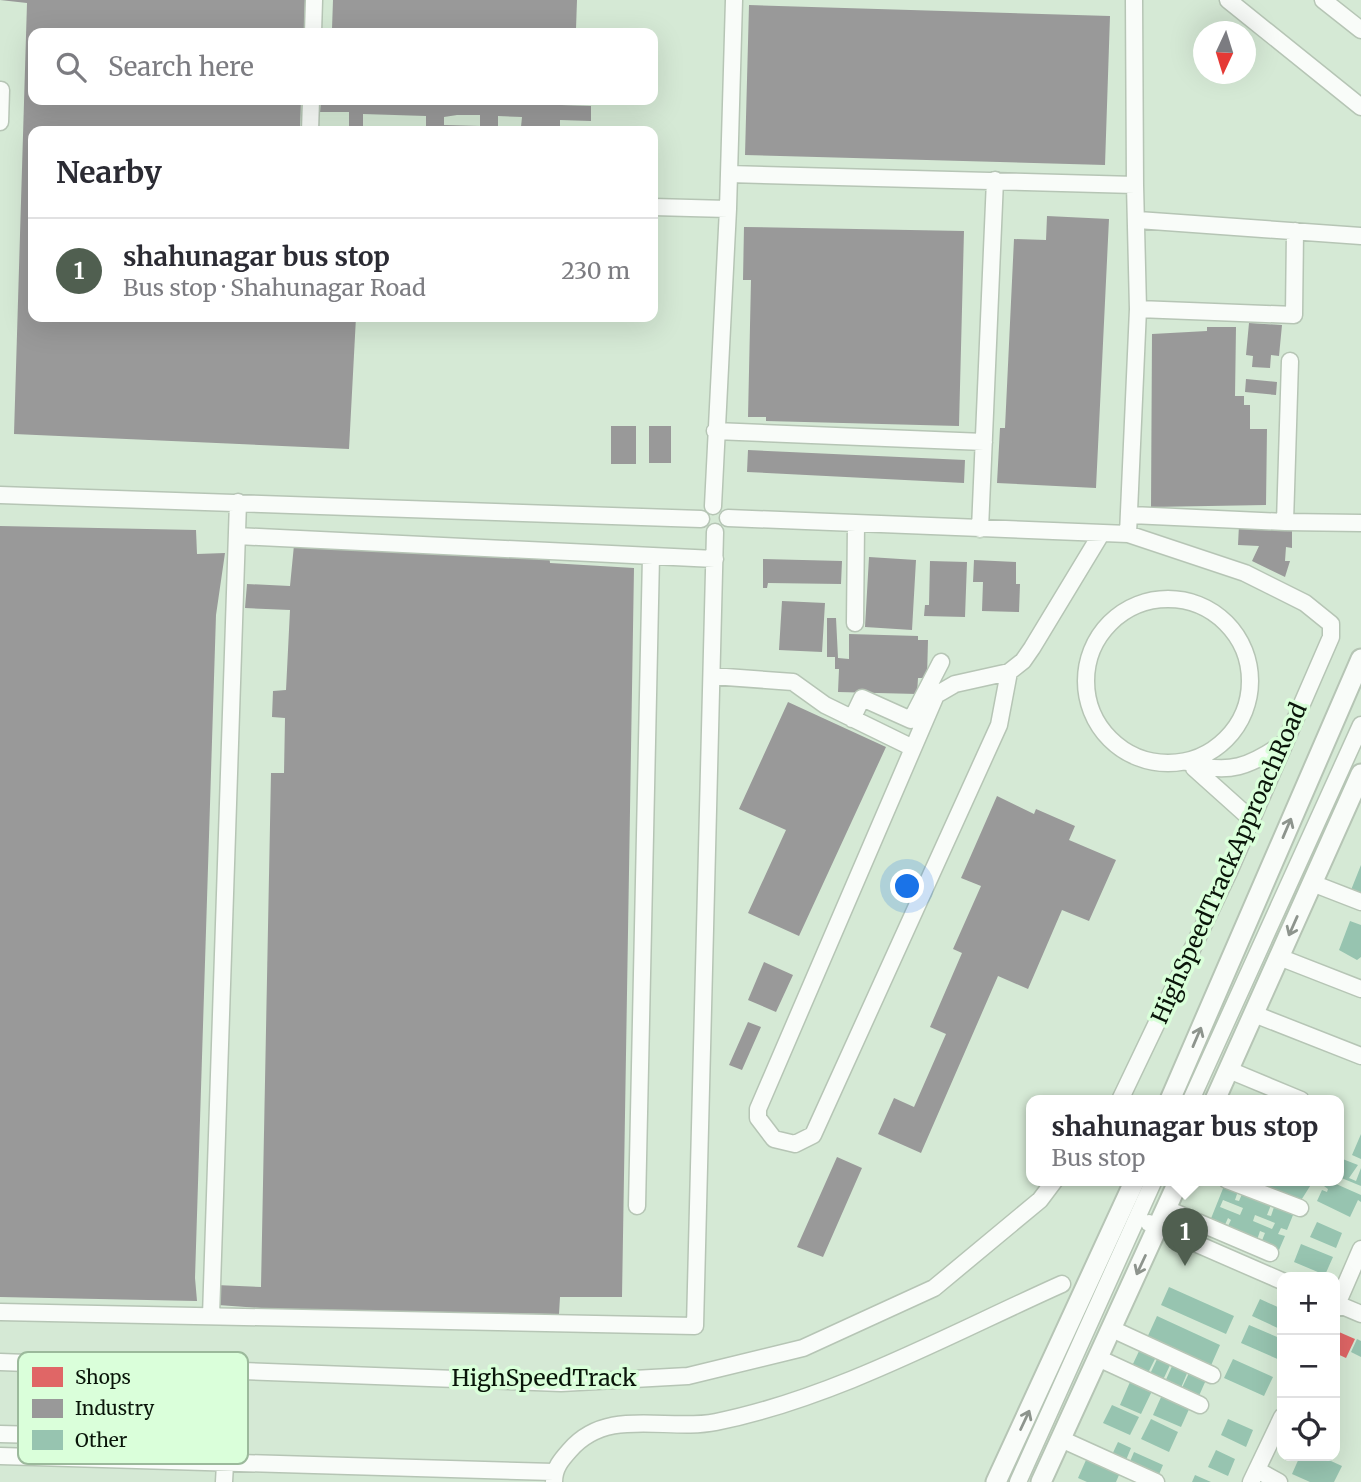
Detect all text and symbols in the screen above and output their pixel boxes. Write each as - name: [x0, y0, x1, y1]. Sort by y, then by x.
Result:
- north arrow: [1193, 21, 1256, 84]
- search box: [28, 28, 658, 105]
- icon: search: [52, 48, 90, 86]
- text: Search here: [108, 50, 254, 83]
- text: Nearby: [56, 153, 162, 191]
- text: shahunagar bus stop: [123, 240, 390, 273]
- text: 1: [74, 256, 84, 285]
- text: 230 m: [561, 256, 630, 285]
- text: Bus stop · Shahunagar Road: [123, 273, 426, 302]
- street label: HighSpeedTrackApproachRoad: [1145, 698, 1313, 1028]
- one-way arrow: [1281, 818, 1294, 840]
- your location: [890, 869, 924, 903]
- one-way arrow: [1286, 915, 1299, 936]
- one-way arrow: [1191, 1027, 1204, 1048]
- popup: [1026, 1095, 1344, 1186]
- text: shahunagar bus stop: [1052, 1110, 1318, 1143]
- text: Bus stop: [1052, 1143, 1145, 1172]
- pin: 1: [1162, 1208, 1208, 1266]
- one-way arrow: [1134, 1254, 1147, 1275]
- map controls: [1277, 1272, 1340, 1461]
- button: +: [1277, 1272, 1340, 1335]
- button: −: [1277, 1335, 1340, 1398]
- legend: [18, 1352, 248, 1464]
- street label: HighSpeedTrack: [451, 1363, 637, 1392]
- text: Shops: [75, 1365, 131, 1389]
- text: Industry: [75, 1396, 154, 1420]
- button: locate: [1277, 1398, 1340, 1461]
- one-way arrow: [1019, 1410, 1032, 1431]
- text: Other: [75, 1428, 128, 1452]

